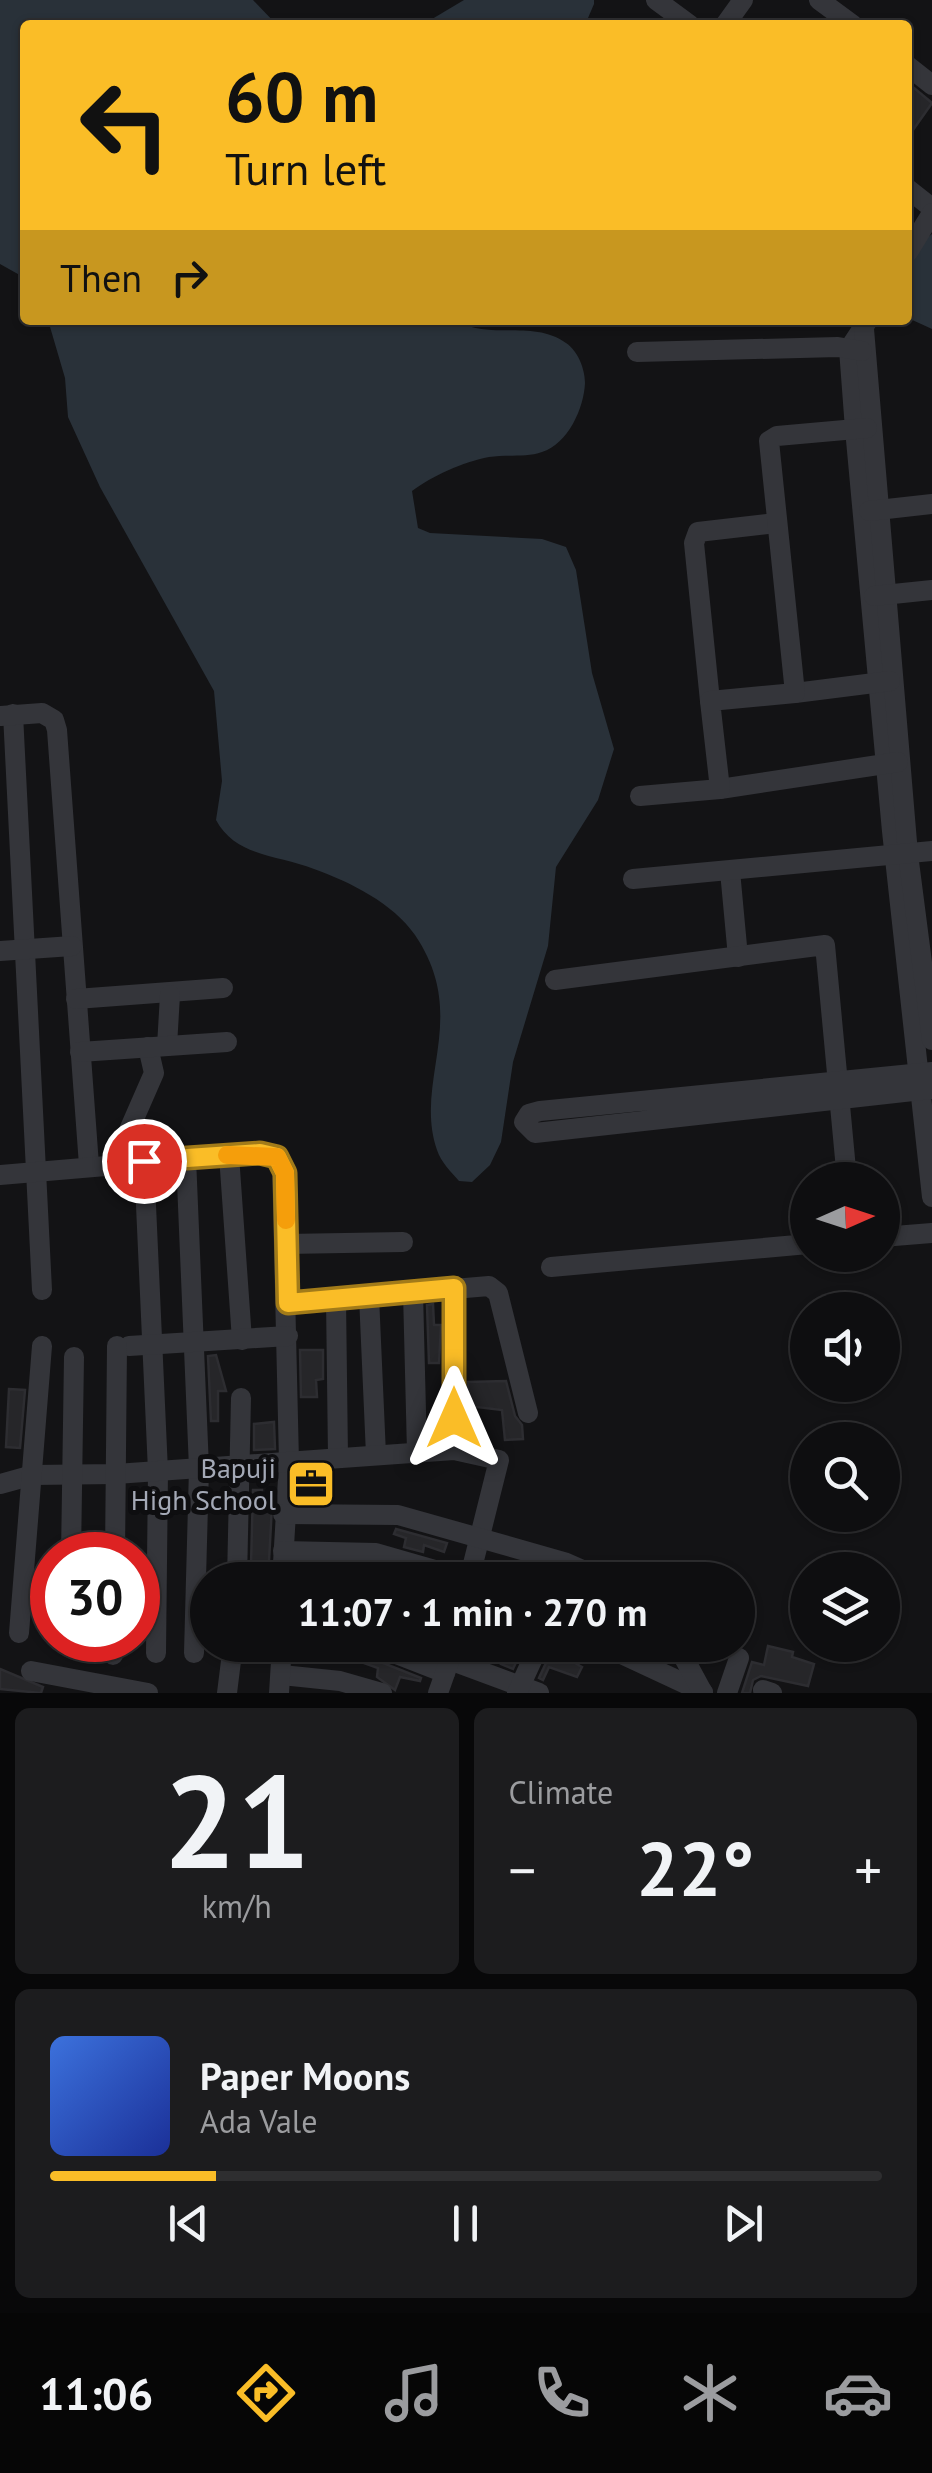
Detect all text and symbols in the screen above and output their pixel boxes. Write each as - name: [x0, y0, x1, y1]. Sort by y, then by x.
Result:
- text: 60 m: [225, 51, 378, 141]
- icon: left: [60, 60, 190, 190]
- text: Turn left: [225, 139, 386, 197]
- icon: right: [162, 250, 217, 305]
- text: Then: [60, 253, 142, 302]
- pin: [102, 1119, 187, 1204]
- icon: arrive: [117, 1134, 172, 1189]
- north arrow: [790, 1162, 900, 1272]
- map controls: [790, 1162, 900, 1662]
- button: sound: [790, 1292, 900, 1402]
- position arrow: [402, 1366, 506, 1470]
- button: search: [790, 1422, 900, 1532]
- place label: Bapuji High School: [131, 1449, 276, 1518]
- office icon: Bapuji High School: [285, 1458, 337, 1510]
- speed limit sign: 30: [30, 1532, 160, 1662]
- button: layers: [790, 1552, 900, 1662]
- text: 11:07 · 1 min · 270 m: [298, 1587, 647, 1636]
- text: 21: [163, 1736, 310, 1904]
- text: Climate: [509, 1771, 613, 1813]
- text: 22°: [636, 1820, 754, 1917]
- text: −: [509, 1834, 536, 1905]
- text: +: [854, 1834, 882, 1905]
- text: km/h: [202, 1885, 272, 1927]
- text: Paper Moons: [200, 2051, 410, 2100]
- text: Ada Vale: [200, 2100, 317, 2142]
- icon: previous: [161, 2196, 216, 2251]
- icon: pause: [438, 2196, 493, 2251]
- icon: next: [716, 2196, 771, 2251]
- icon: directions: [231, 2358, 301, 2428]
- icon: music: [379, 2358, 449, 2428]
- icon: phone: [527, 2358, 597, 2428]
- icon: climate: [675, 2358, 745, 2428]
- icon: car: [823, 2358, 893, 2428]
- text: 11:06: [39, 2364, 153, 2422]

